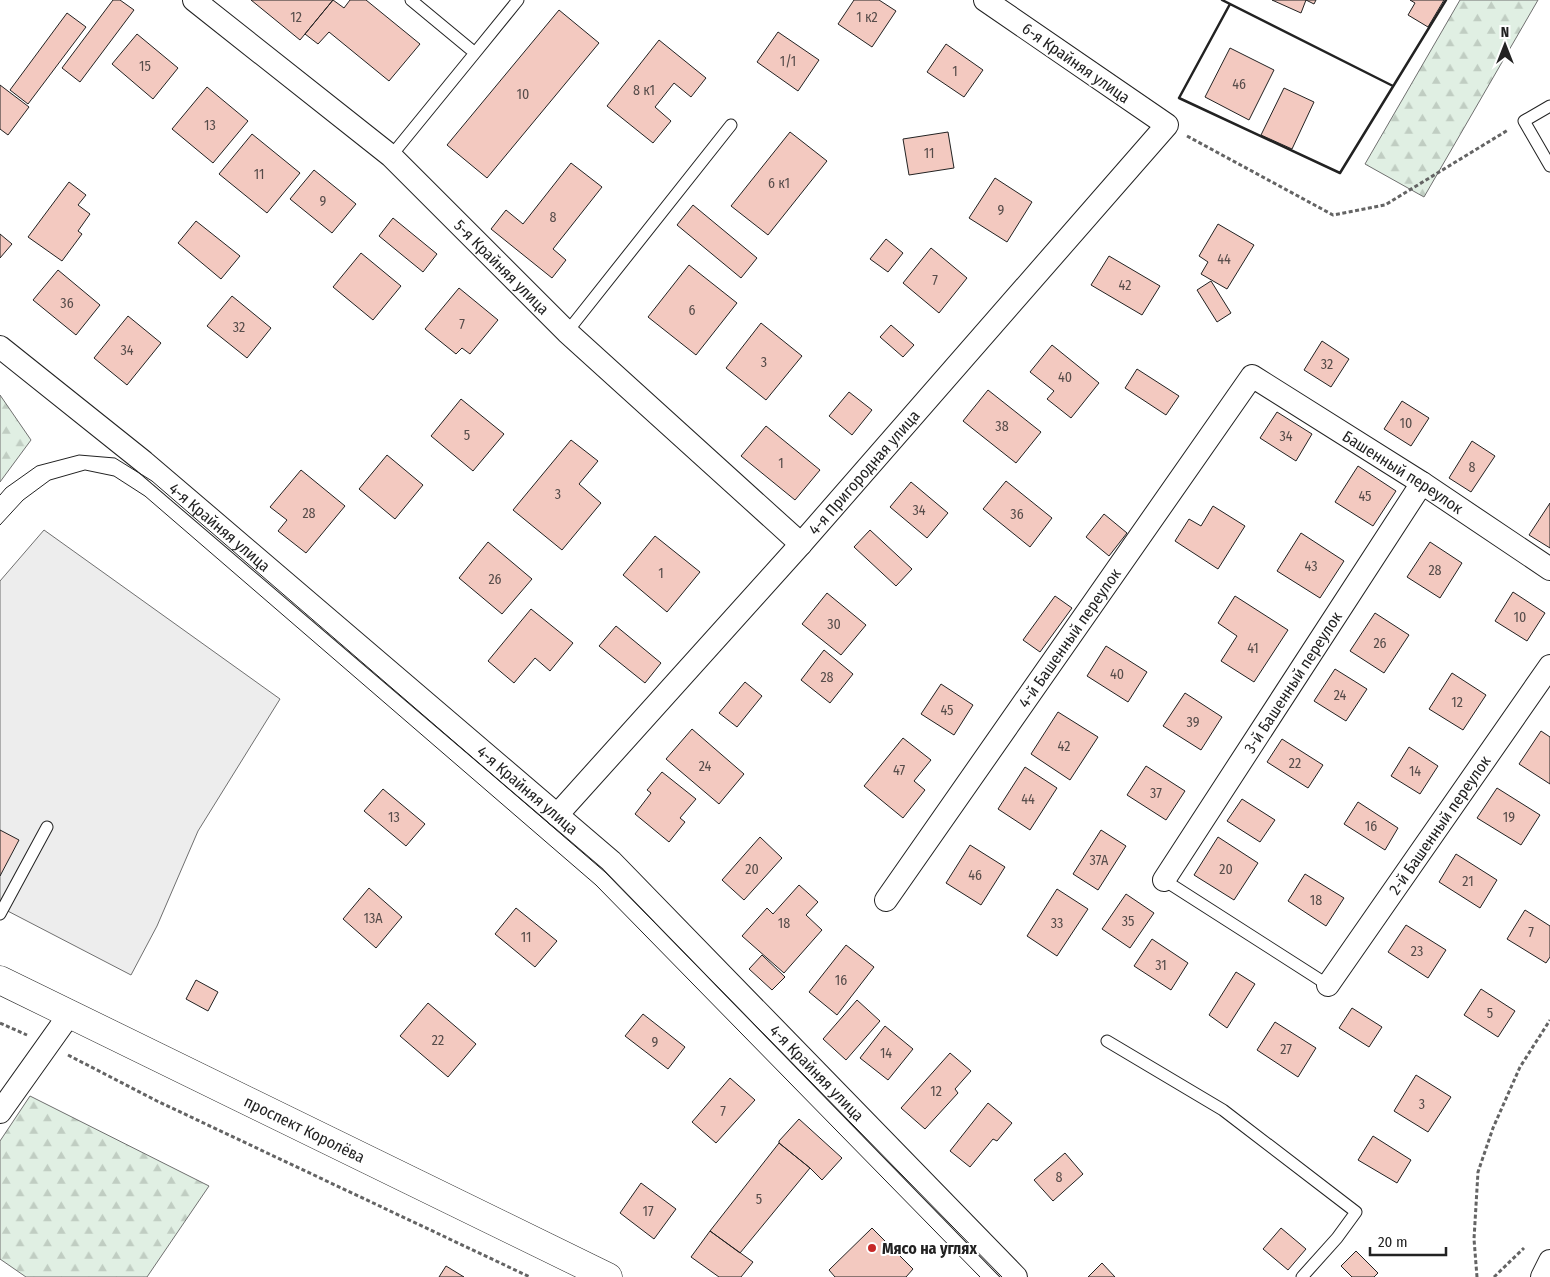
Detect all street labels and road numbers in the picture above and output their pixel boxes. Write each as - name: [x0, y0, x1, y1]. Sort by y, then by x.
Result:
- street label: 6-я Крайняя улица: [1019, 19, 1134, 107]
- street label: 5-я Крайняя улица: [450, 215, 553, 318]
- street label: 4-я Пригородная улица: [804, 406, 923, 538]
- street label: Башенный переулок: [1339, 426, 1467, 518]
- street label: 4-я Крайняя улица: [165, 478, 274, 575]
- street label: 4-й Башенный переулок: [1014, 564, 1125, 711]
- street label: 3-й Башенный переулок: [1240, 607, 1346, 756]
- street label: 4-я Крайняя улица: [473, 741, 582, 838]
- street label: 2-й Башенный переулок: [1384, 751, 1495, 898]
- street label: 4-я Крайняя улица: [766, 1021, 868, 1125]
- street label: проспект Королёва: [241, 1091, 368, 1166]

